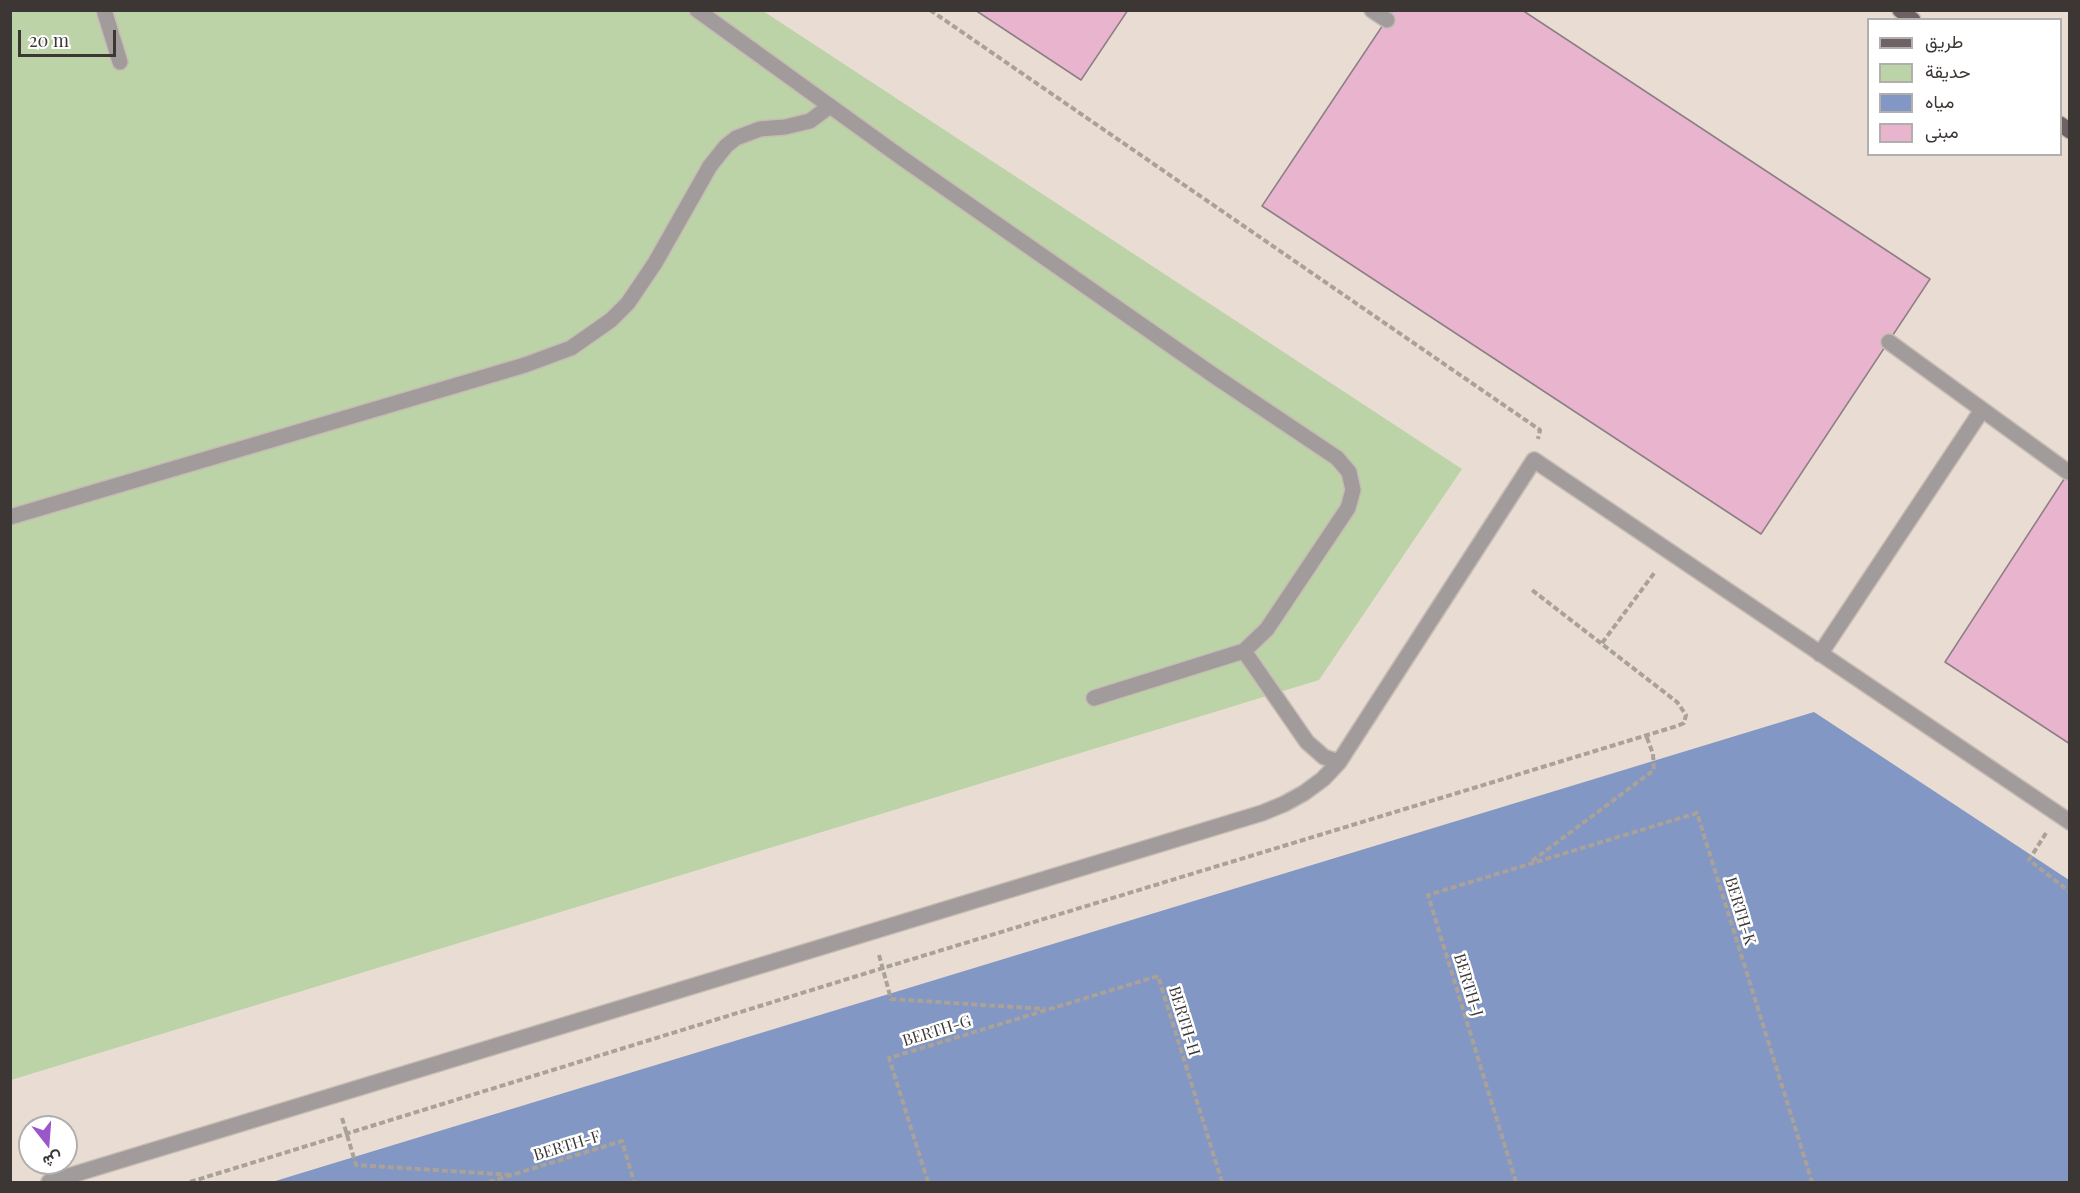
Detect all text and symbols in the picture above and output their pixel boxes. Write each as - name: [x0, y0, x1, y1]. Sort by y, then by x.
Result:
- scale bar: [21, 18, 118, 56]
- legend: [1867, 18, 2062, 156]
- text: 20 m: [29, 28, 69, 52]
- text: طريق: [1925, 29, 1963, 53]
- text: حديقة: [1925, 59, 1971, 83]
- text: مياه: [1925, 89, 1954, 113]
- text: مبنى: [1925, 119, 1959, 143]
- street label: BERTH-K: [1721, 875, 1759, 947]
- street label: BERTH-J: [1449, 951, 1487, 1019]
- street label: BERTH-H: [1164, 984, 1204, 1058]
- street label: BERTH-G: [900, 1011, 974, 1051]
- north arrow: [18, 1115, 78, 1175]
- street label: BERTH-F: [531, 1127, 603, 1165]
- text: ش: [41, 1148, 65, 1174]

